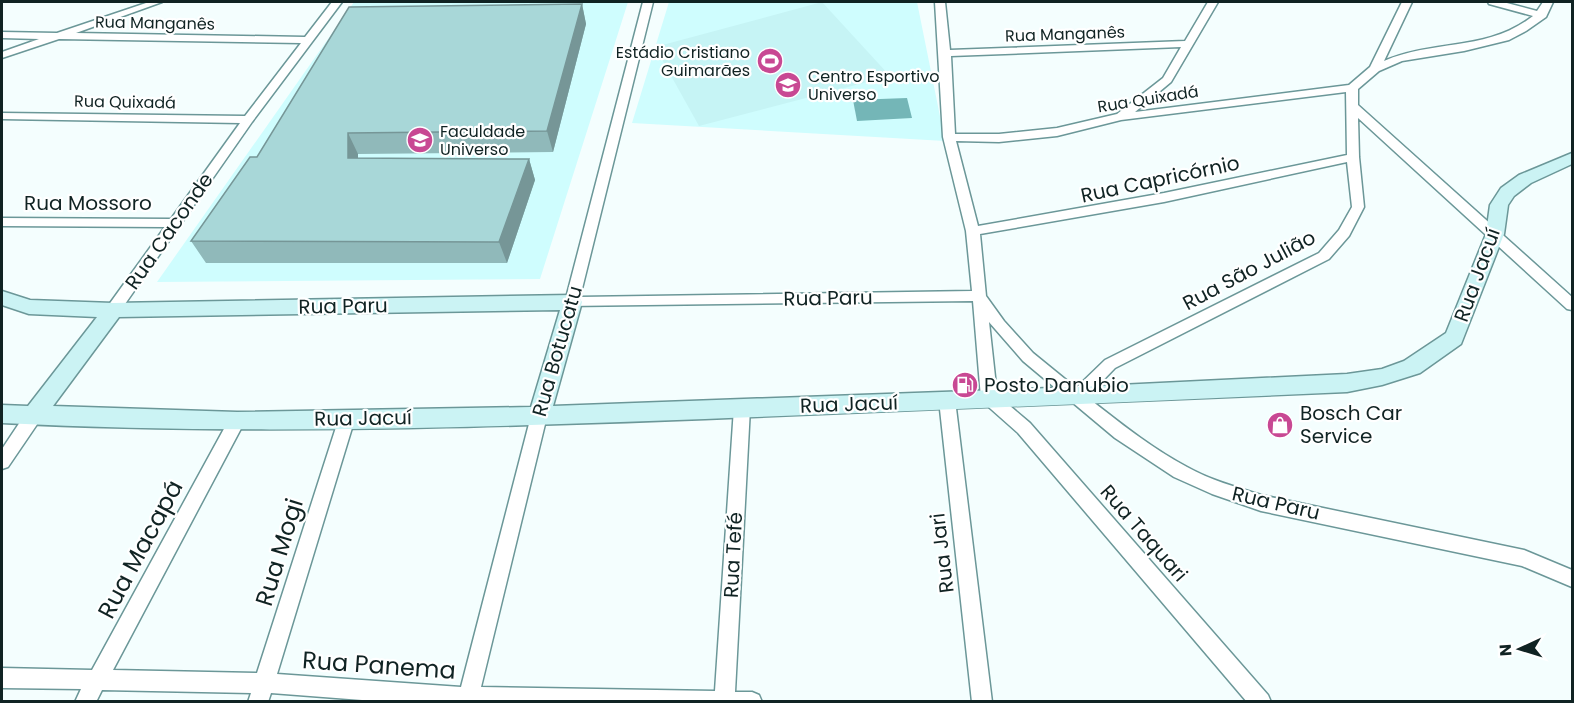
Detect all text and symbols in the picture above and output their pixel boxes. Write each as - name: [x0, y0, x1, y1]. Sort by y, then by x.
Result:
- street label: Rua Manganês: [95, 10, 215, 36]
- street label: Rua Manganês: [1005, 20, 1125, 48]
- place label: Estádio Cristiano Guimarães: [616, 41, 750, 82]
- sports icon: Estádio Cristiano Guimarães: [755, 46, 785, 76]
- place label: Centro Esportivo Universo: [808, 65, 939, 106]
- school or university icon: Centro Esportivo Universo: [773, 70, 803, 100]
- street label: Rua Quixadá: [1096, 80, 1200, 118]
- street label: Rua Quixadá: [74, 90, 176, 114]
- place label: Faculdade Universo: [440, 120, 525, 161]
- school or university icon: Faculdade Universo: [405, 125, 435, 155]
- street label: Rua Capricórnio: [1078, 149, 1242, 209]
- street label: Rua Caconde: [118, 167, 220, 295]
- street label: Rua Mossoro: [24, 189, 152, 217]
- street label: Rua São Julião: [1178, 223, 1320, 317]
- street label: Rua Jacuí: [1447, 224, 1507, 326]
- street label: Rua Botucatu: [525, 282, 589, 420]
- street label: Rua Paru: [783, 283, 873, 313]
- street label: Rua Paru: [298, 291, 388, 321]
- fuel station icon: Posto Danubio: [950, 370, 980, 400]
- place label: Posto Danubio: [984, 371, 1129, 399]
- street label: Rua Jacuí: [800, 388, 898, 420]
- place label: Bosch Car Service: [1300, 399, 1402, 450]
- street label: Rua Jacuí: [314, 403, 412, 433]
- shop icon: Bosch Car Service: [1265, 410, 1295, 440]
- street label: Rua Macapá: [90, 474, 190, 624]
- street label: Rua Taquari: [1094, 478, 1194, 588]
- street label: Rua Paru: [1229, 479, 1323, 527]
- street label: Rua Mogi: [247, 494, 311, 610]
- street label: Rua Tefé: [717, 511, 749, 599]
- street label: Rua Jari: [923, 511, 961, 595]
- north arrow: [1490, 619, 1550, 679]
- street label: Rua Panema: [301, 643, 457, 687]
- text: N: [1494, 643, 1517, 657]

